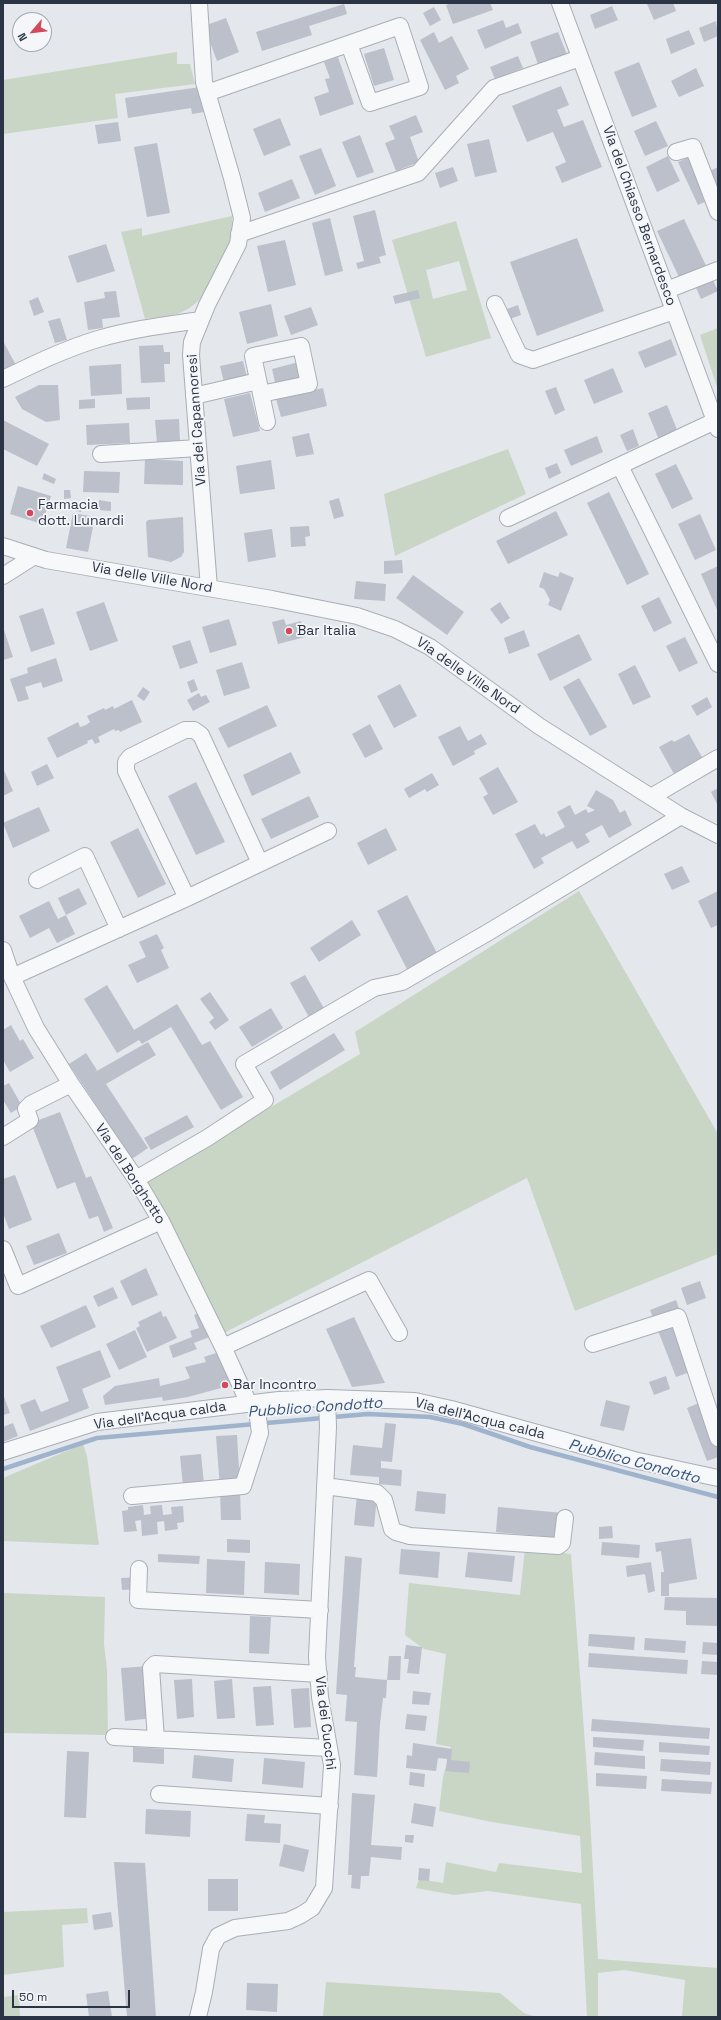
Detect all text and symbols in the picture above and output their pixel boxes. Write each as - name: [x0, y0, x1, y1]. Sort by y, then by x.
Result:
- north arrow: [12, 12, 52, 52]
- text: N: [14, 31, 30, 44]
- street label: Via del Chiasso Bernardesco: [599, 124, 679, 308]
- street label: Via dei Capannoresi: [184, 354, 210, 486]
- place label: Farmacia dott. Lunardi: [38, 497, 124, 530]
- marker: Farmacia dott. Lunardi: [25, 508, 35, 518]
- street label: Via delle Ville Nord: [90, 559, 214, 597]
- place label: Bar Italia: [297, 623, 356, 639]
- marker: Bar Italia: [284, 626, 294, 636]
- street label: Via delle Ville Nord: [413, 634, 523, 718]
- street label: Via del Borghetto: [91, 1121, 169, 1227]
- place label: Bar Incontro: [233, 1377, 317, 1393]
- marker: Bar Incontro: [220, 1380, 230, 1390]
- water label: Pubblico Condotto: [247, 1394, 383, 1422]
- street label: Via dell'Acqua calda: [413, 1395, 547, 1443]
- street label: Via dell'Acqua calda: [93, 1398, 227, 1434]
- water label: Pubblico Condotto: [566, 1436, 702, 1488]
- street label: Via dei Cucchi: [311, 1675, 339, 1771]
- scale bar: [14, 1982, 132, 2008]
- text: 50 m: [19, 1989, 47, 2005]

